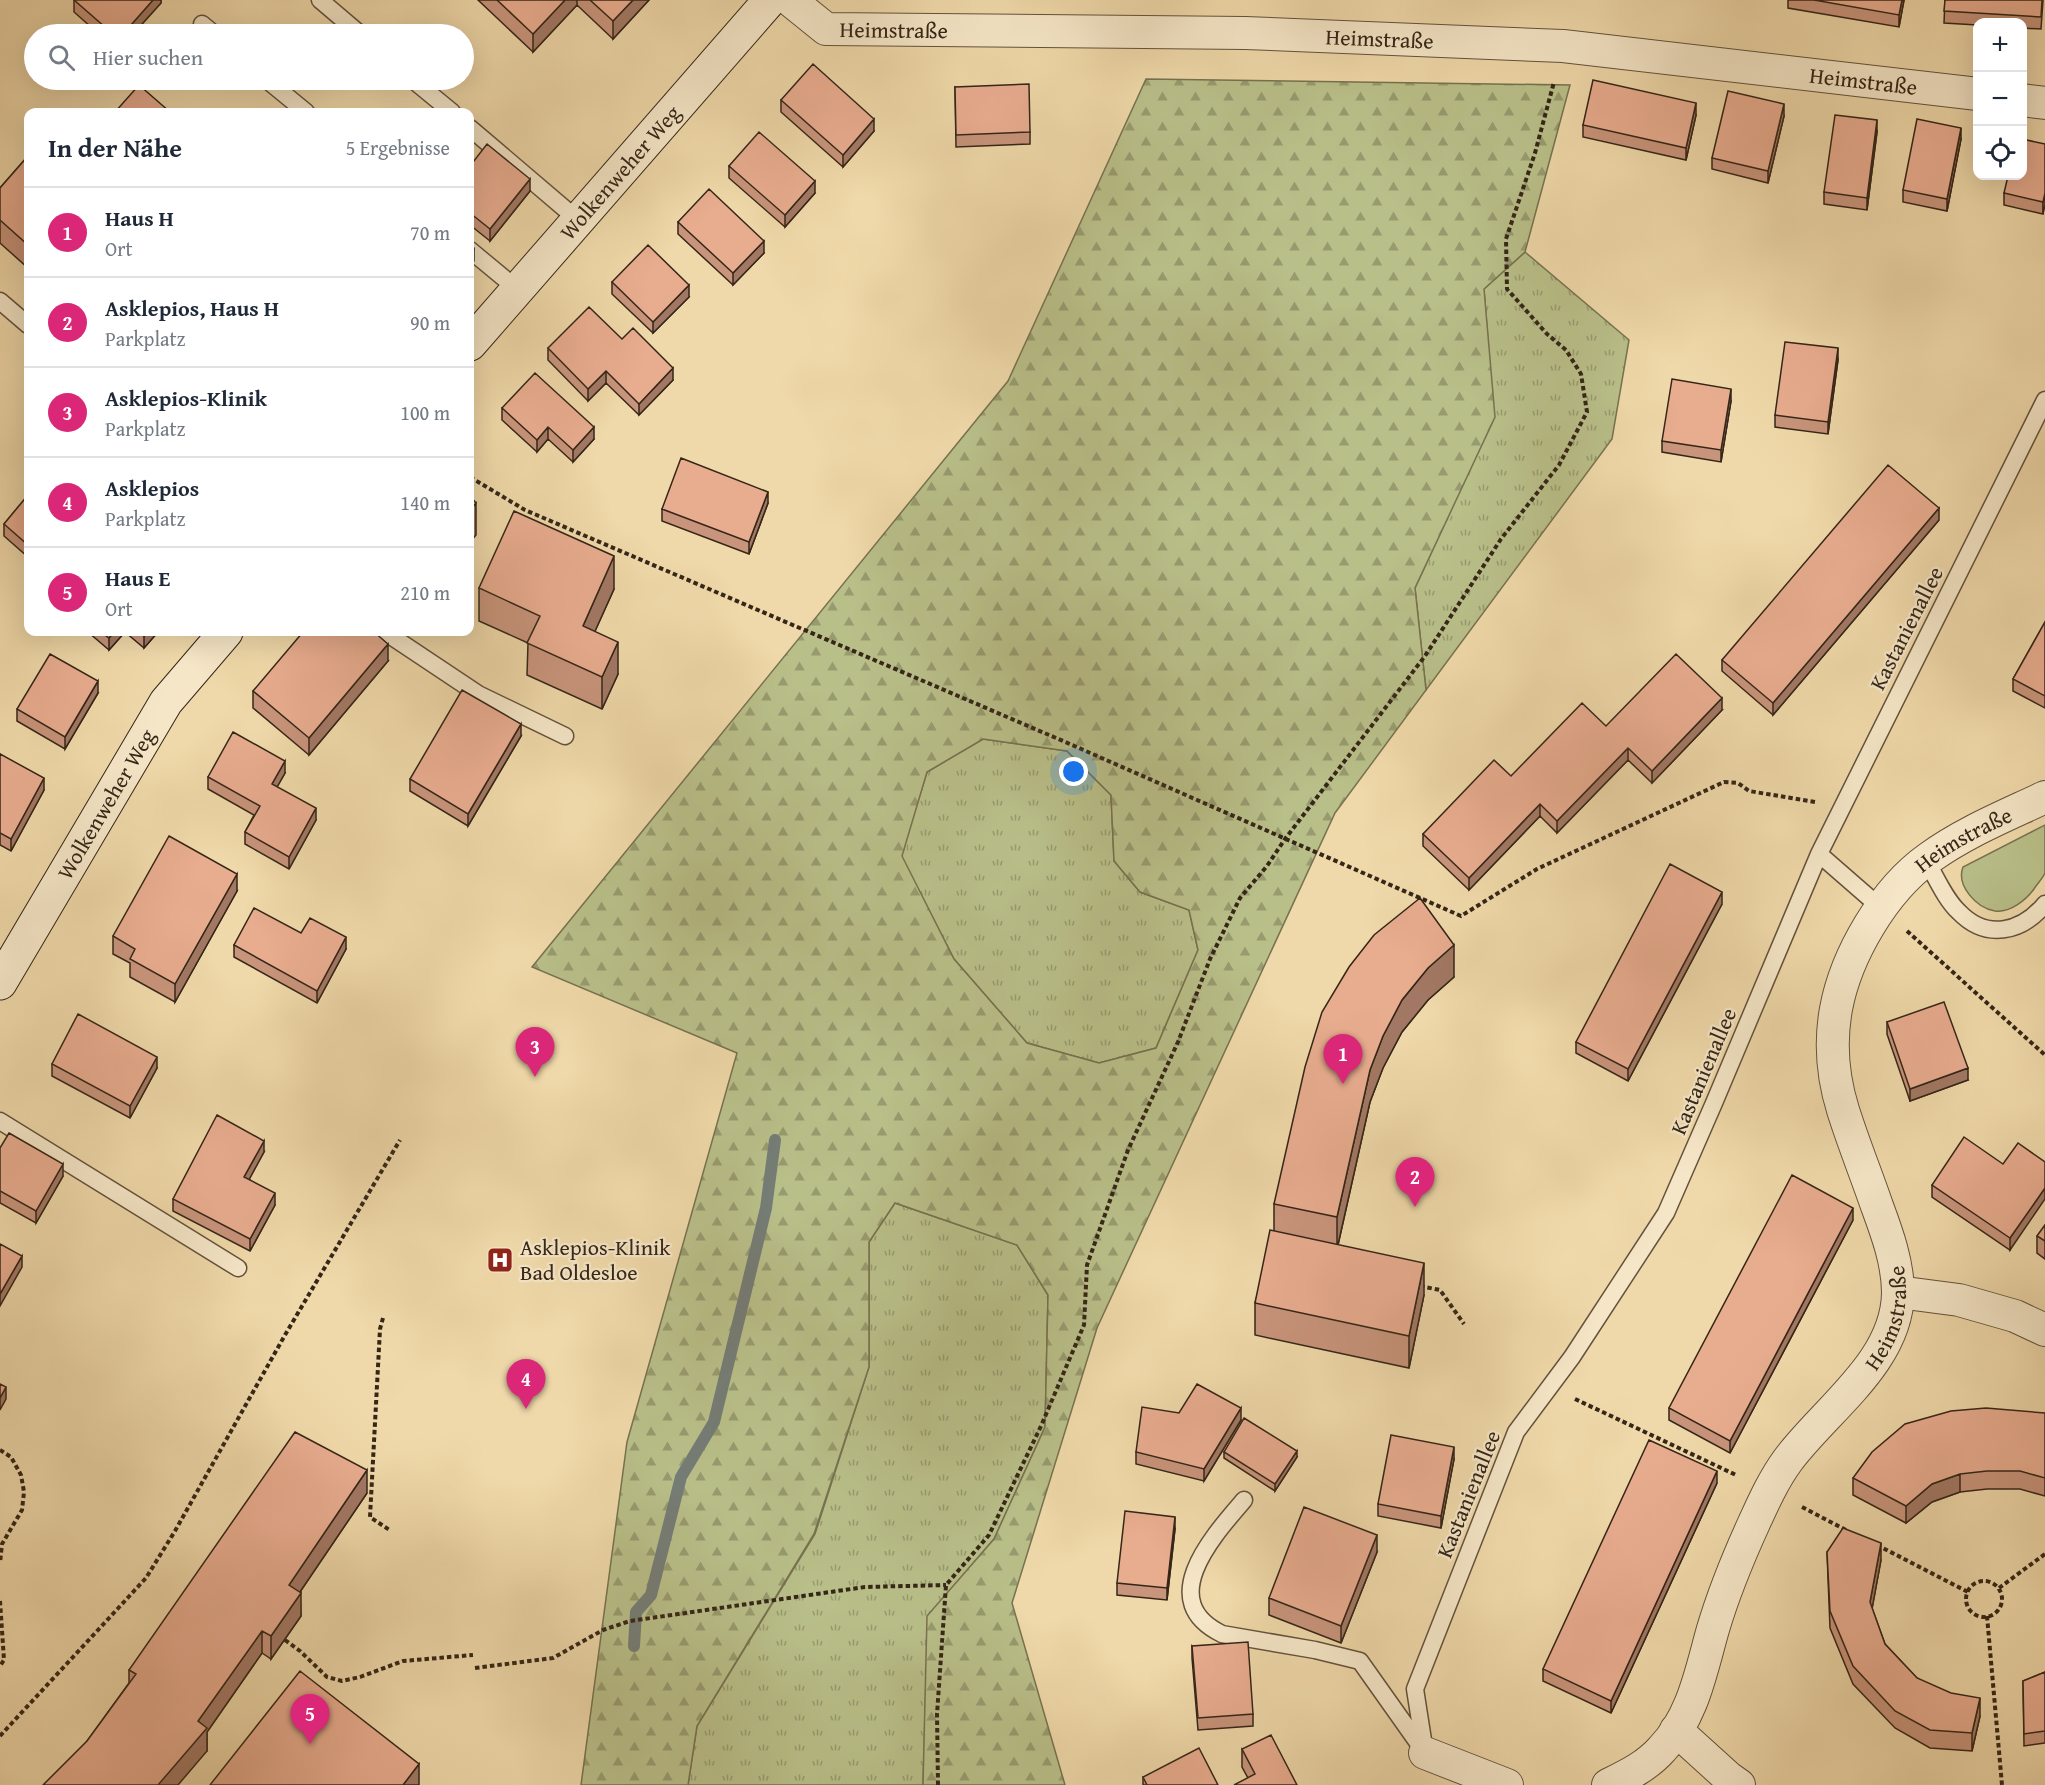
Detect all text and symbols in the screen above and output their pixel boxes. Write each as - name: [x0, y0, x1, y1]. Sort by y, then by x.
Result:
- street label: Heimstraße: [840, 13, 948, 46]
- map controls: [1973, 18, 2027, 180]
- button: +: [1973, 18, 2027, 72]
- street label: Heimstraße: [1325, 20, 1434, 57]
- search box: [24, 24, 474, 90]
- icon: search: [45, 41, 78, 74]
- text: Hier suchen: [93, 41, 203, 73]
- street label: Heimstraße: [1808, 59, 1919, 103]
- button: −: [1973, 72, 2027, 126]
- street label: Wolkenweher Weg: [552, 98, 688, 247]
- button: locate: [1973, 126, 2027, 180]
- text: In der Nähe: [48, 128, 182, 167]
- text: 5 Ergebnisse: [346, 133, 450, 162]
- text: Haus H: [105, 202, 174, 234]
- text: 1: [62, 218, 73, 247]
- text: 70 m: [410, 218, 450, 247]
- text: Ort: [105, 234, 132, 263]
- text: Asklepios, Haus H: [105, 292, 279, 324]
- text: 2: [62, 308, 73, 337]
- text: 90 m: [410, 308, 450, 337]
- text: Parkplatz: [105, 324, 185, 353]
- text: Asklepios-Klinik: [105, 382, 267, 414]
- text: 3: [62, 398, 73, 427]
- text: 100 m: [400, 398, 450, 427]
- text: Parkplatz: [105, 414, 185, 443]
- text: Asklepios: [105, 472, 199, 504]
- text: 4: [62, 488, 73, 517]
- text: 140 m: [400, 488, 450, 517]
- text: Parkplatz: [105, 504, 185, 533]
- street label: Kastanienallee: [1861, 561, 1951, 695]
- text: Haus E: [105, 562, 170, 594]
- text: 5: [62, 578, 73, 607]
- text: 210 m: [400, 578, 450, 607]
- text: Ort: [105, 594, 132, 623]
- street label: Wolkenweher Weg: [49, 723, 163, 885]
- your location: [1059, 757, 1088, 786]
- street label: Heimstraße: [1907, 799, 2017, 880]
- street label: Kastanienallee: [1662, 1003, 1744, 1139]
- pin: 3: [516, 1028, 554, 1077]
- pin: 1: [1324, 1034, 1362, 1084]
- pin: 2: [1396, 1158, 1434, 1207]
- place label: Asklepios-Klinik Bad Oldesloe: [520, 1231, 671, 1288]
- hospital icon: Asklepios-Klinik Bad Oldesloe: [485, 1245, 515, 1275]
- street label: Heimstraße: [1856, 1264, 1914, 1377]
- pin: 4: [506, 1360, 546, 1409]
- street label: Kastanienallee: [1428, 1425, 1508, 1563]
- pin: 5: [290, 1694, 330, 1744]

